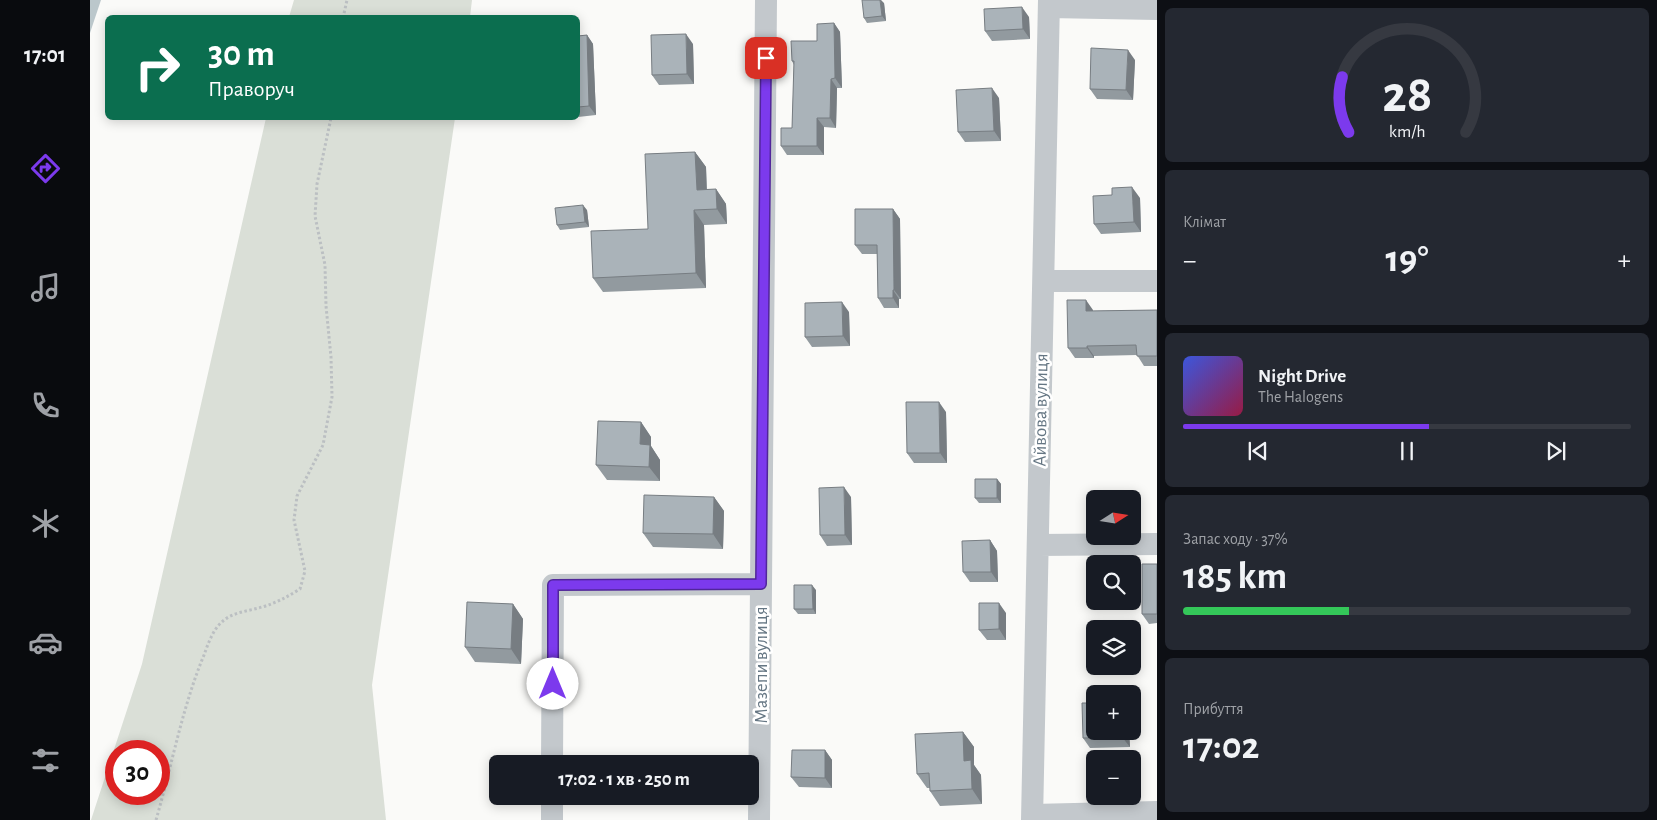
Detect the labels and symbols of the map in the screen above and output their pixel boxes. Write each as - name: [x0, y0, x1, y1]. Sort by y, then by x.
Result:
- pin: [745, 37, 787, 79]
- street label: Айвова вулиця: [1031, 353, 1051, 467]
- north arrow: [1086, 490, 1141, 545]
- street label: Мазепи вулиця: [752, 606, 771, 724]
- position arrow: [526, 657, 578, 709]
- speed limit sign: 30: [105, 740, 170, 805]

